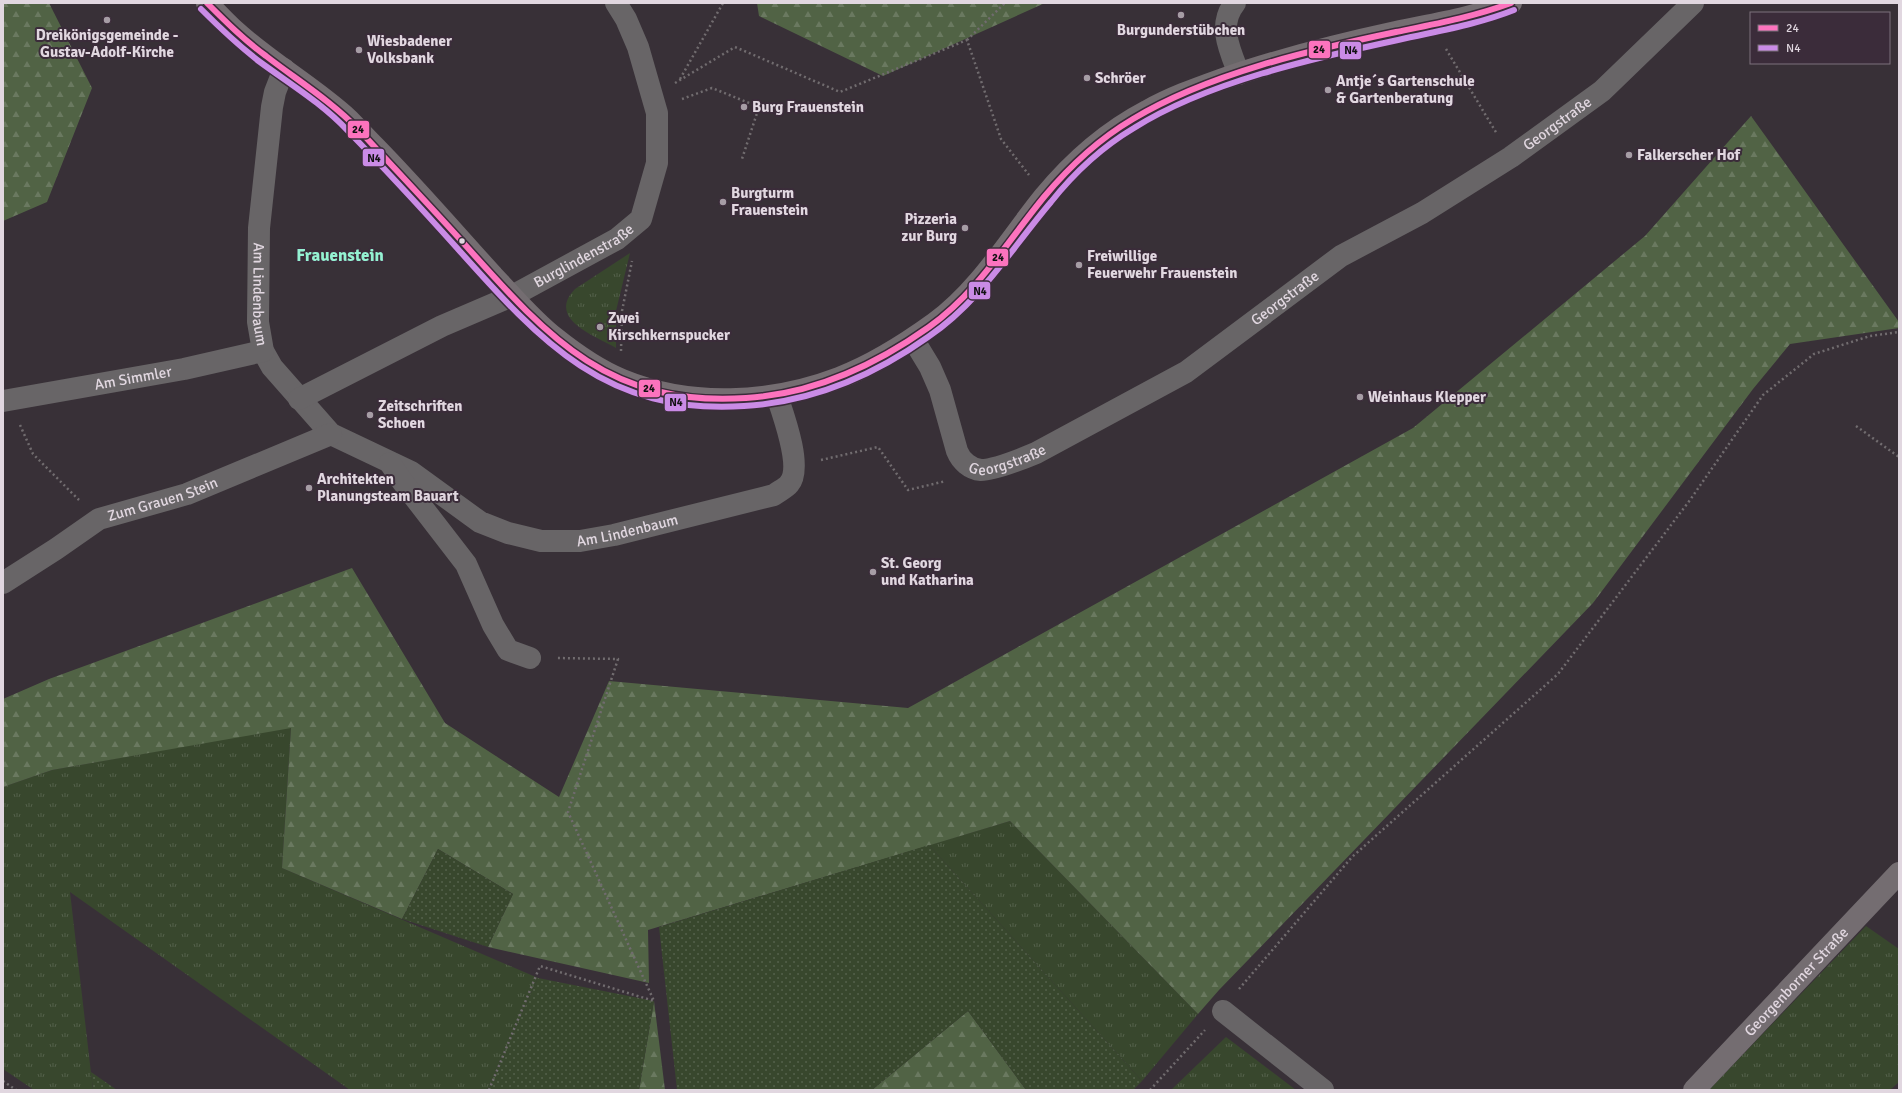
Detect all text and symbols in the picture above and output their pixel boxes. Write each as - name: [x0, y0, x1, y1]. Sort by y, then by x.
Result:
- marker: Burgunderstübchen: [1176, 10, 1186, 20]
- legend: [1750, 12, 1890, 64]
- marker: Dreikönigsgemeinde - Gustav-Adolf-Kirche: [102, 15, 112, 25]
- place label: Burgunderstübchen: [1117, 21, 1245, 39]
- text: 24: [1786, 21, 1799, 36]
- place label: Dreikönigsgemeinde - Gustav-Adolf-Kirche: [36, 26, 179, 61]
- place label: Wiesbadener Volksbank: [367, 32, 452, 67]
- line badge: 24: [1308, 40, 1331, 59]
- line badge: N4: [1339, 41, 1362, 60]
- text: N4: [1786, 41, 1801, 56]
- text: 24: [1313, 43, 1325, 56]
- text: N4: [1344, 44, 1358, 57]
- marker: Wiesbadener Volksbank: [354, 45, 364, 55]
- place label: Schröer: [1095, 69, 1146, 87]
- place label: Antje´s Gartenschule & Gartenberatung: [1336, 72, 1475, 107]
- marker: Schröer: [1082, 73, 1092, 83]
- marker: Antje´s Gartenschule & Gartenberatung: [1323, 85, 1333, 95]
- street label: Georgstraße: [1519, 93, 1595, 154]
- place label: Burg Frauenstein: [752, 98, 864, 116]
- marker: Burg Frauenstein: [739, 102, 749, 112]
- line badge: 24: [347, 120, 370, 139]
- text: 24: [352, 123, 364, 136]
- place label: Falkerscher Hof: [1637, 146, 1742, 164]
- line badge: N4: [362, 148, 385, 167]
- marker: Falkerscher Hof: [1624, 150, 1634, 160]
- text: N4: [367, 152, 381, 165]
- place label: Burgturm Frauenstein: [731, 184, 808, 219]
- marker: Burgturm Frauenstein: [718, 197, 728, 207]
- place label: Pizzeria zur Burg: [901, 210, 957, 245]
- street label: Burglindenstraße: [531, 220, 637, 292]
- marker: Pizzeria zur Burg: [960, 223, 970, 233]
- unlabelled marker: [457, 236, 467, 246]
- street label: Am Lindenbaum: [249, 242, 271, 347]
- district label: Frauenstein: [296, 245, 384, 266]
- place label: Freiwillige Feuerwehr Frauenstein: [1087, 247, 1237, 282]
- line badge: 24: [986, 248, 1009, 267]
- text: 24: [992, 251, 1004, 264]
- marker: Freiwillige Feuerwehr Frauenstein: [1074, 260, 1084, 270]
- street label: Georgstraße: [1247, 267, 1322, 329]
- line badge: N4: [968, 281, 991, 300]
- text: N4: [973, 285, 987, 298]
- place label: Zwei Kirschkernspucker: [608, 309, 730, 344]
- marker: Zwei Kirschkernspucker: [595, 322, 605, 332]
- street label: Am Simmler: [93, 362, 173, 394]
- line badge: 24: [638, 379, 661, 398]
- text: 24: [643, 382, 655, 395]
- place label: Weinhaus Klepper: [1368, 388, 1486, 406]
- marker: Weinhaus Klepper: [1355, 392, 1365, 402]
- line badge: N4: [664, 393, 687, 412]
- text: N4: [669, 396, 683, 409]
- place label: Zeitschriften Schoen: [378, 397, 462, 432]
- marker: Zeitschriften Schoen: [365, 410, 375, 420]
- street label: Georgstraße: [966, 440, 1049, 479]
- place label: Architekten Planungsteam Bauart: [317, 470, 459, 505]
- street label: Zum Grauen Stein: [105, 473, 220, 525]
- marker: Architekten Planungsteam Bauart: [304, 483, 314, 493]
- street label: Am Lindenbaum: [575, 510, 680, 550]
- place label: St. Georg und Katharina: [881, 554, 974, 589]
- marker: St. Georg und Katharina: [868, 567, 878, 577]
- street label: Georgenborner Straße: [1741, 923, 1852, 1040]

